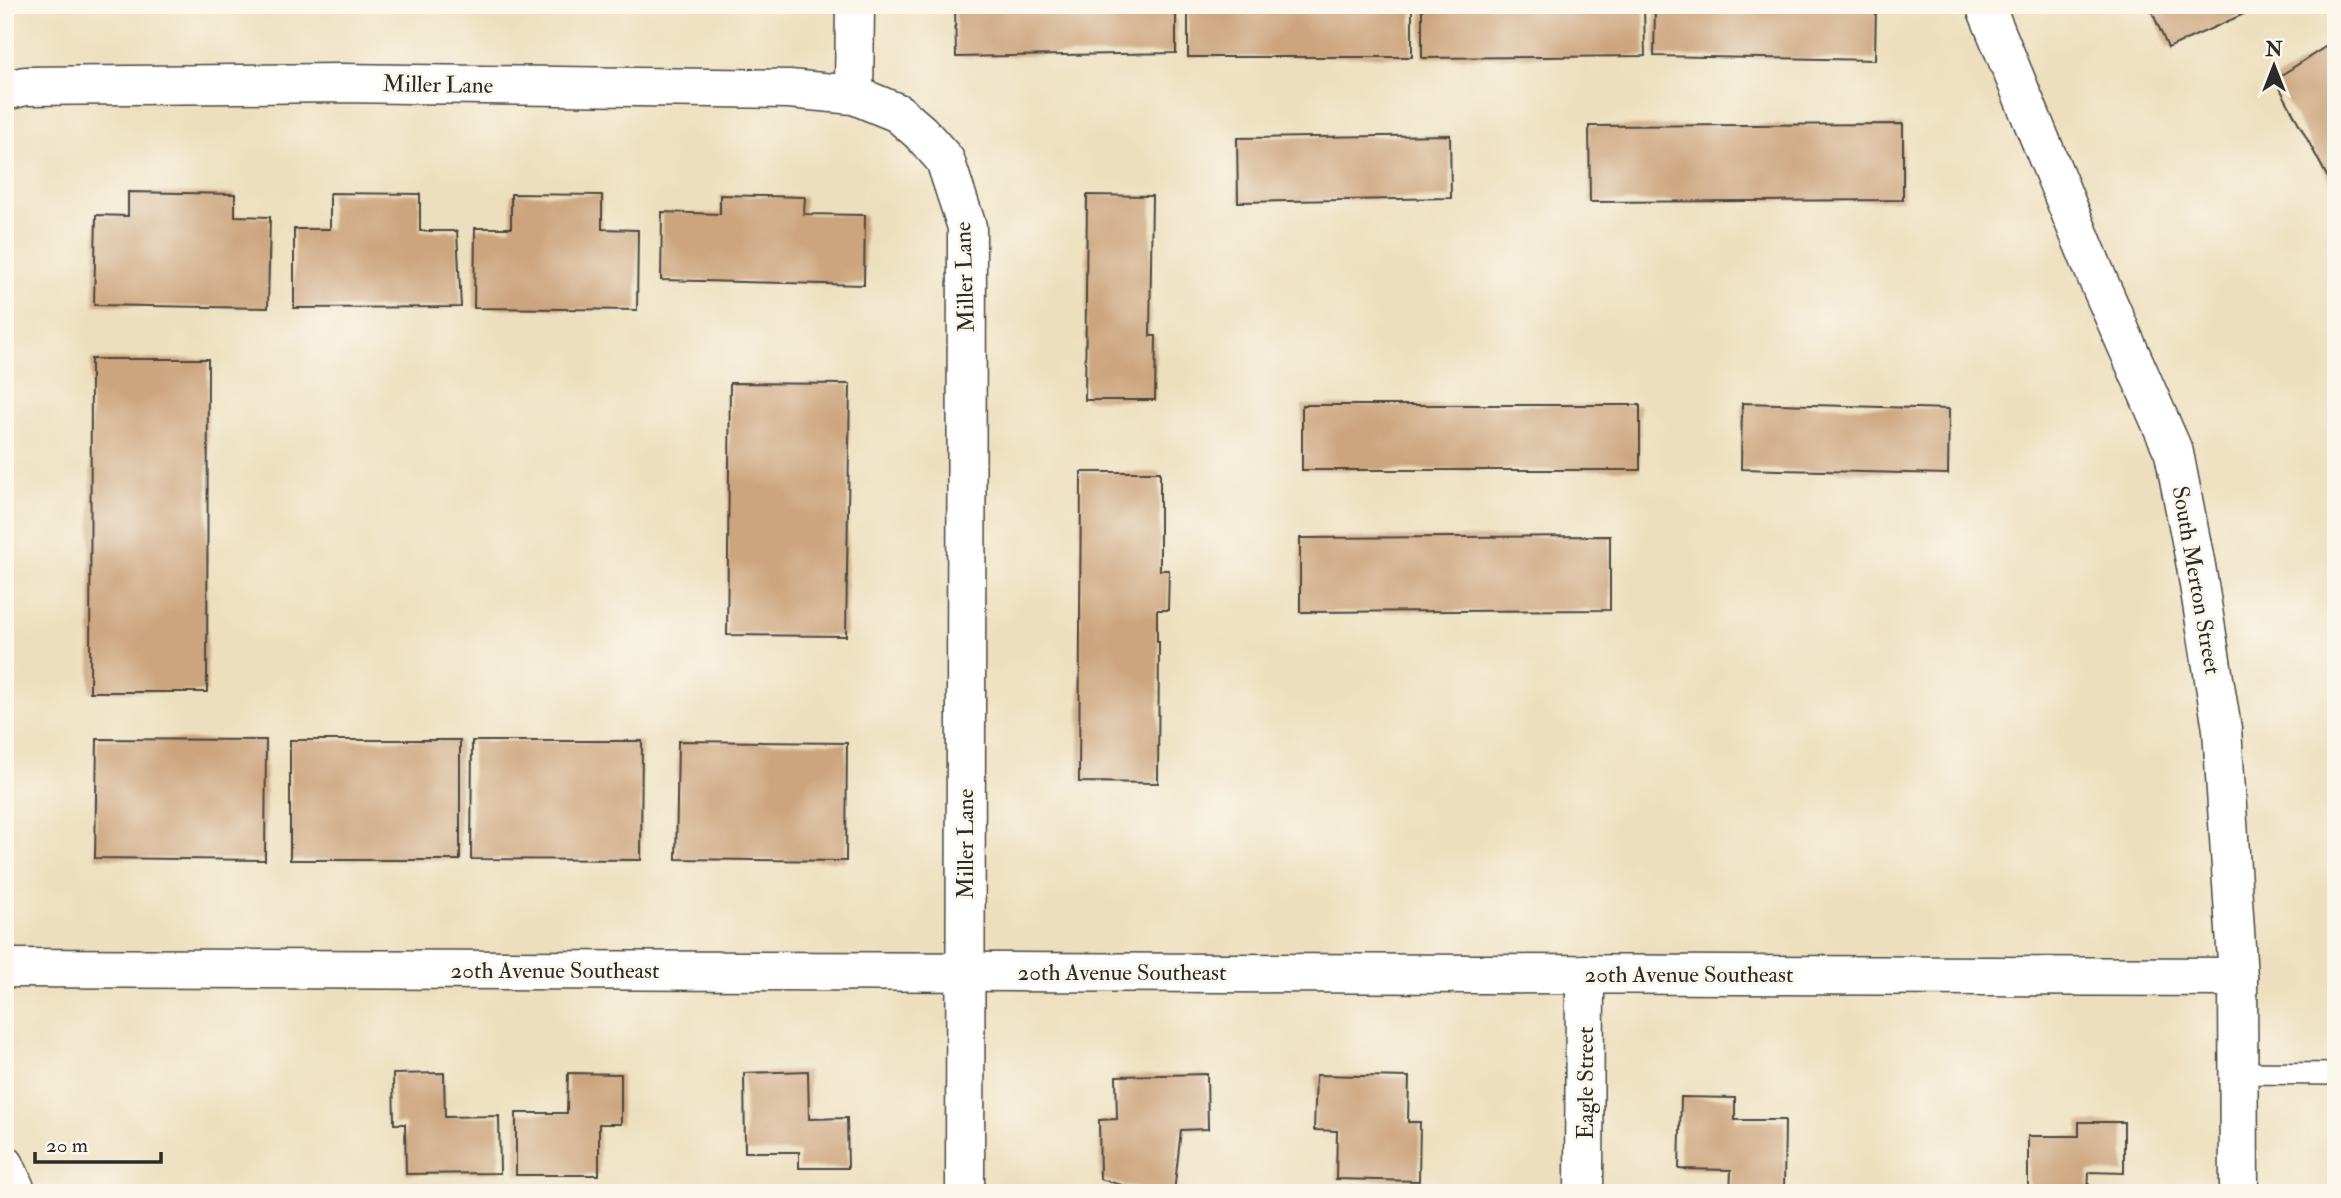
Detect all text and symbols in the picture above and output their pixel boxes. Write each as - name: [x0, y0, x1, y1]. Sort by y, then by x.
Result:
- north arrow: [2240, 32, 2310, 102]
- text: N: [2264, 38, 2283, 62]
- street label: Miller Lane: [382, 69, 494, 100]
- street label: Miller Lane: [948, 221, 981, 333]
- street label: South Merton Street: [2166, 484, 2227, 676]
- street label: Miller Lane: [951, 788, 980, 899]
- street label: 20th Avenue Southeast: [451, 956, 659, 985]
- street label: 20th Avenue Southeast: [1018, 958, 1226, 987]
- street label: 20th Avenue Southeast: [1585, 960, 1793, 989]
- street label: Eagle Street: [1571, 1026, 1600, 1140]
- scale bar: [35, 1121, 161, 1165]
- text: 20 m: [46, 1132, 88, 1159]

